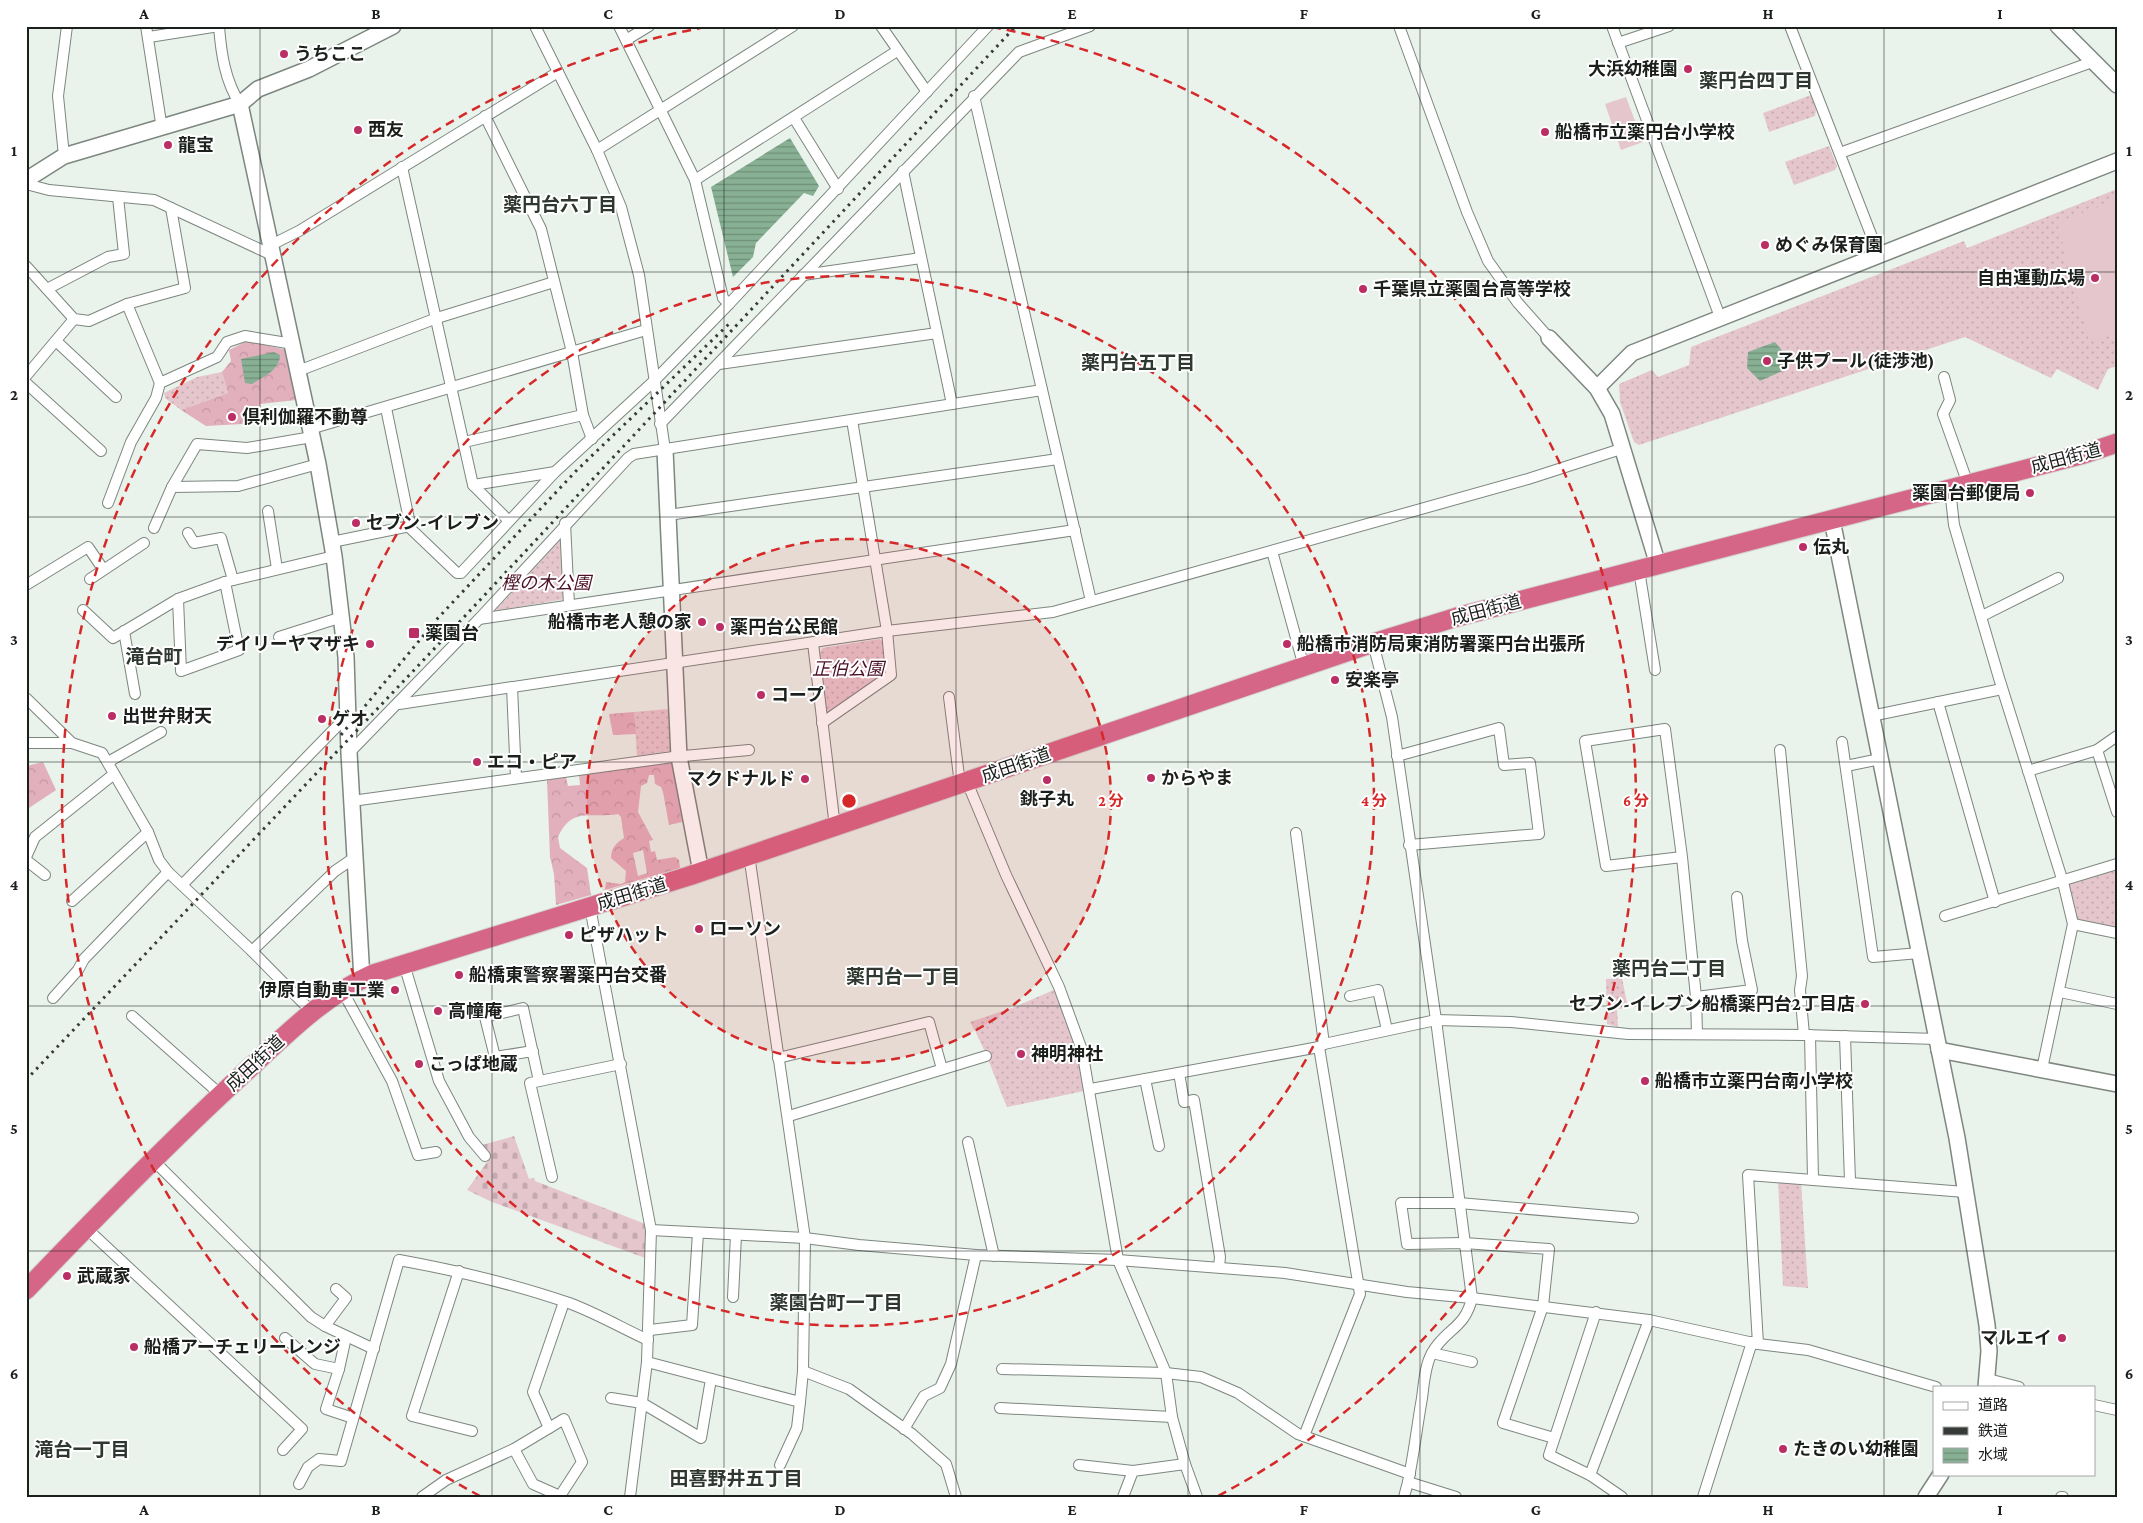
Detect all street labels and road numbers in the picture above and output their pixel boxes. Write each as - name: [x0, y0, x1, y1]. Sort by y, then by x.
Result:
- street label: 成田街道: [2029, 439, 2103, 477]
- street label: 成田街道: [1449, 591, 1523, 629]
- street label: 成田街道: [979, 744, 1053, 786]
- street label: 成田街道: [595, 874, 669, 914]
- street label: 成田街道: [222, 1031, 288, 1095]

